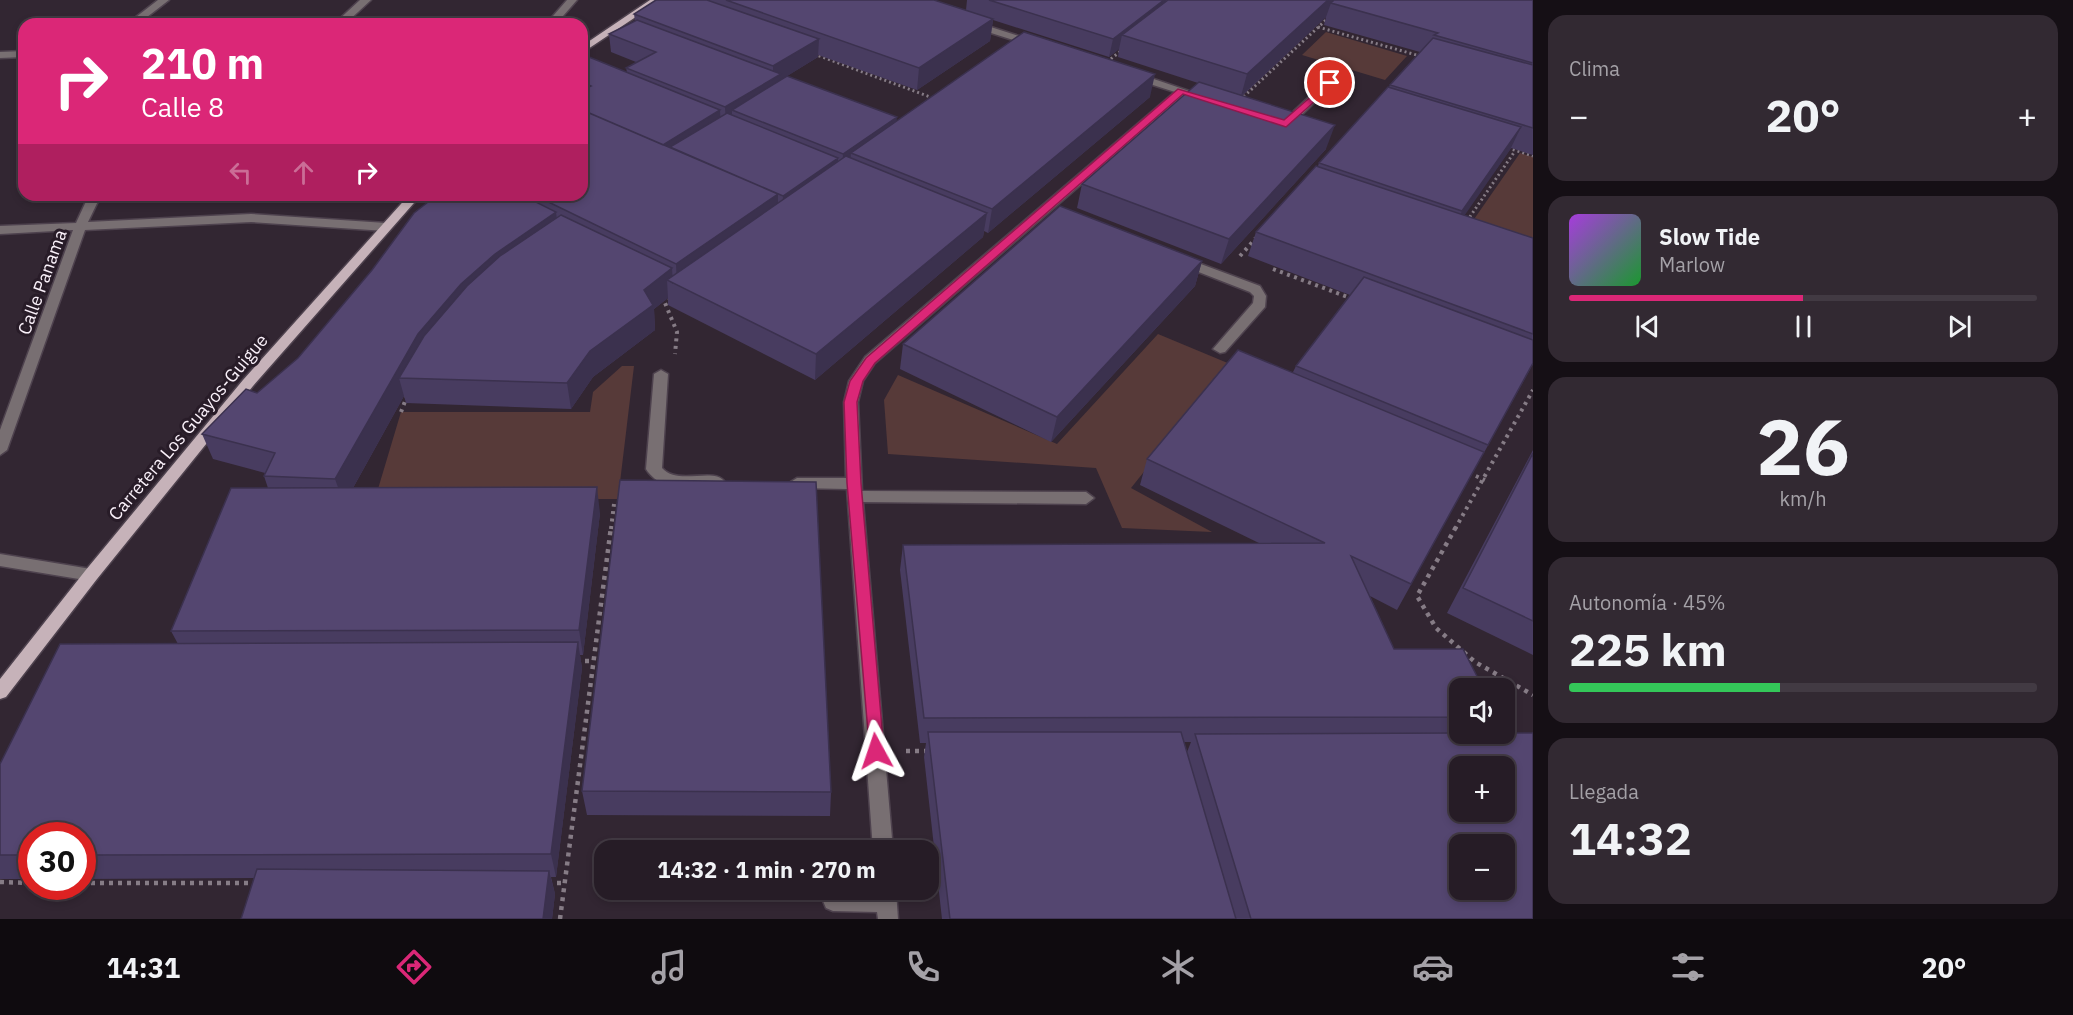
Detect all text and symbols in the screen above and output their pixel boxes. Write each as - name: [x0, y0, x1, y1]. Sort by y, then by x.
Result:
- text: 210 m: [141, 36, 264, 91]
- icon: right: [42, 42, 120, 120]
- text: Clima: [1569, 55, 1620, 82]
- pin: [1304, 57, 1355, 108]
- icon: arrive: [1313, 66, 1346, 99]
- text: 20°: [1765, 86, 1841, 144]
- text: Calle 8: [141, 89, 224, 124]
- text: −: [1569, 94, 1589, 137]
- text: +: [2017, 94, 2037, 137]
- icon: left: [224, 156, 257, 189]
- icon: ahead: [287, 156, 320, 189]
- icon: right: [350, 156, 383, 189]
- text: Slow Tide: [1659, 222, 1760, 251]
- street label: Calle Panama: [12, 226, 72, 338]
- text: Marlow: [1659, 251, 1725, 278]
- icon: previous: [1631, 310, 1664, 343]
- icon: pause: [1787, 310, 1820, 343]
- icon: next: [1943, 310, 1976, 343]
- street label: Carretera Los Guayos-Guigue: [103, 329, 273, 525]
- text: 26: [1756, 395, 1850, 496]
- text: km/h: [1779, 485, 1827, 512]
- text: Autonomía · 45%: [1569, 589, 1726, 616]
- text: 225 km: [1569, 620, 1727, 678]
- map controls: [1449, 678, 1515, 900]
- button: sound: [1449, 678, 1515, 744]
- position arrow: [844, 719, 908, 783]
- button: +: [1449, 756, 1515, 822]
- text: Llegada: [1569, 778, 1639, 805]
- text: 14:32: [1569, 809, 1692, 867]
- speed limit sign: 30: [18, 822, 96, 900]
- button: −: [1449, 834, 1515, 900]
- text: 14:32 · 1 min · 270 m: [657, 855, 876, 884]
- icon: directions: [393, 946, 435, 988]
- icon: music: [648, 946, 690, 988]
- icon: phone: [902, 946, 944, 988]
- icon: climate: [1157, 946, 1199, 988]
- icon: car: [1412, 946, 1454, 988]
- icon: filters: [1667, 946, 1709, 988]
- text: 14:31: [106, 950, 180, 985]
- text: 20°: [1921, 950, 1967, 985]

